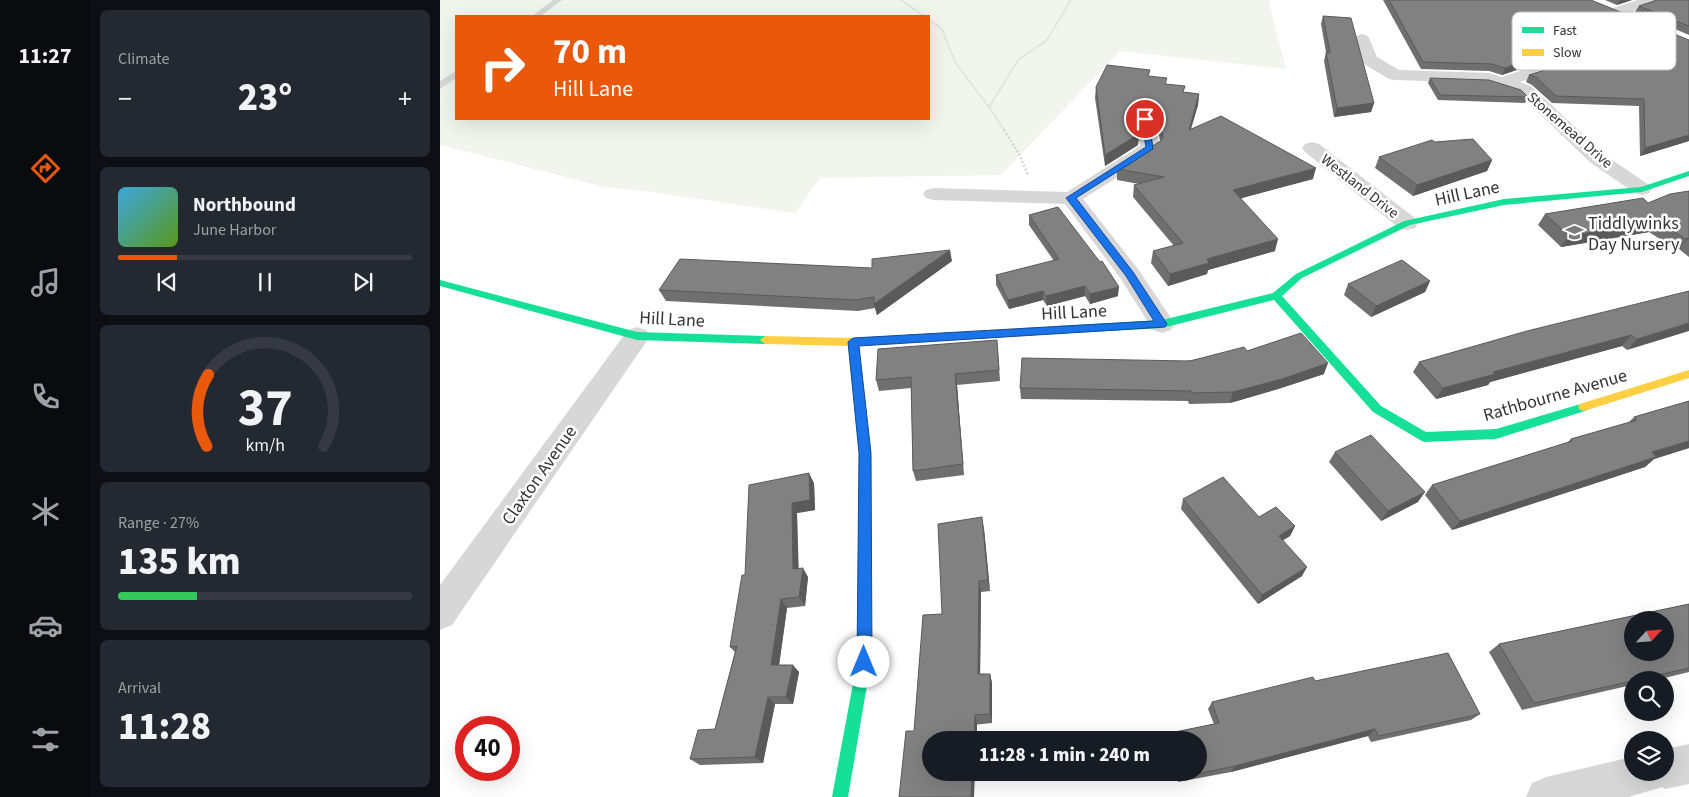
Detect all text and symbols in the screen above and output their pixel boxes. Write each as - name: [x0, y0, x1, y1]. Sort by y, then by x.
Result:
- legend: [1512, 12, 1676, 70]
- text: Fast: [1553, 21, 1577, 41]
- text: 70 m: [553, 27, 627, 77]
- icon: right: [470, 35, 535, 100]
- text: 11:27: [18, 40, 72, 72]
- text: Slow: [1553, 43, 1582, 63]
- text: Climate: [118, 48, 169, 70]
- text: 23°: [238, 71, 292, 125]
- text: Hill Lane: [553, 73, 633, 105]
- text: −: [118, 79, 132, 119]
- text: +: [398, 79, 412, 119]
- street label: Stonemead Drive: [1522, 87, 1617, 174]
- pin: [1124, 98, 1166, 140]
- icon: arrive: [1131, 105, 1159, 133]
- street label: Westland Drive: [1316, 149, 1403, 224]
- icon: directions: [28, 151, 63, 186]
- street label: Hill Lane: [1432, 174, 1502, 213]
- text: Northbound: [193, 192, 296, 219]
- place label: Tiddlywinks Day Nursery: [1588, 211, 1680, 257]
- text: June Harbor: [193, 219, 276, 241]
- school or university icon: Tiddlywinks Day Nursery: [1564, 223, 1584, 243]
- icon: music: [28, 265, 63, 300]
- icon: previous: [153, 268, 181, 296]
- icon: pause: [251, 268, 279, 296]
- icon: next: [349, 268, 377, 296]
- street label: Hill Lane: [1041, 298, 1107, 327]
- street label: Hill Lane: [639, 305, 705, 334]
- street label: Rathbourne Avenue: [1480, 363, 1630, 428]
- text: 37: [238, 372, 292, 446]
- icon: phone: [28, 379, 63, 414]
- street label: Claxton Avenue: [496, 421, 583, 530]
- text: km/h: [245, 433, 285, 458]
- icon: climate: [28, 494, 63, 529]
- text: Range · 27%: [118, 512, 199, 534]
- text: 135 km: [118, 535, 240, 589]
- icon: car: [28, 608, 63, 643]
- north arrow: [1624, 611, 1674, 661]
- map controls: [1624, 611, 1674, 781]
- position arrow: [837, 635, 889, 687]
- button: search: [1624, 671, 1674, 721]
- text: Arrival: [118, 677, 161, 699]
- text: 11:28: [118, 700, 211, 754]
- speed limit sign: 40: [455, 716, 520, 781]
- icon: filters: [28, 722, 63, 757]
- button: layers: [1624, 731, 1674, 781]
- text: 11:28 · 1 min · 240 m: [979, 742, 1150, 769]

